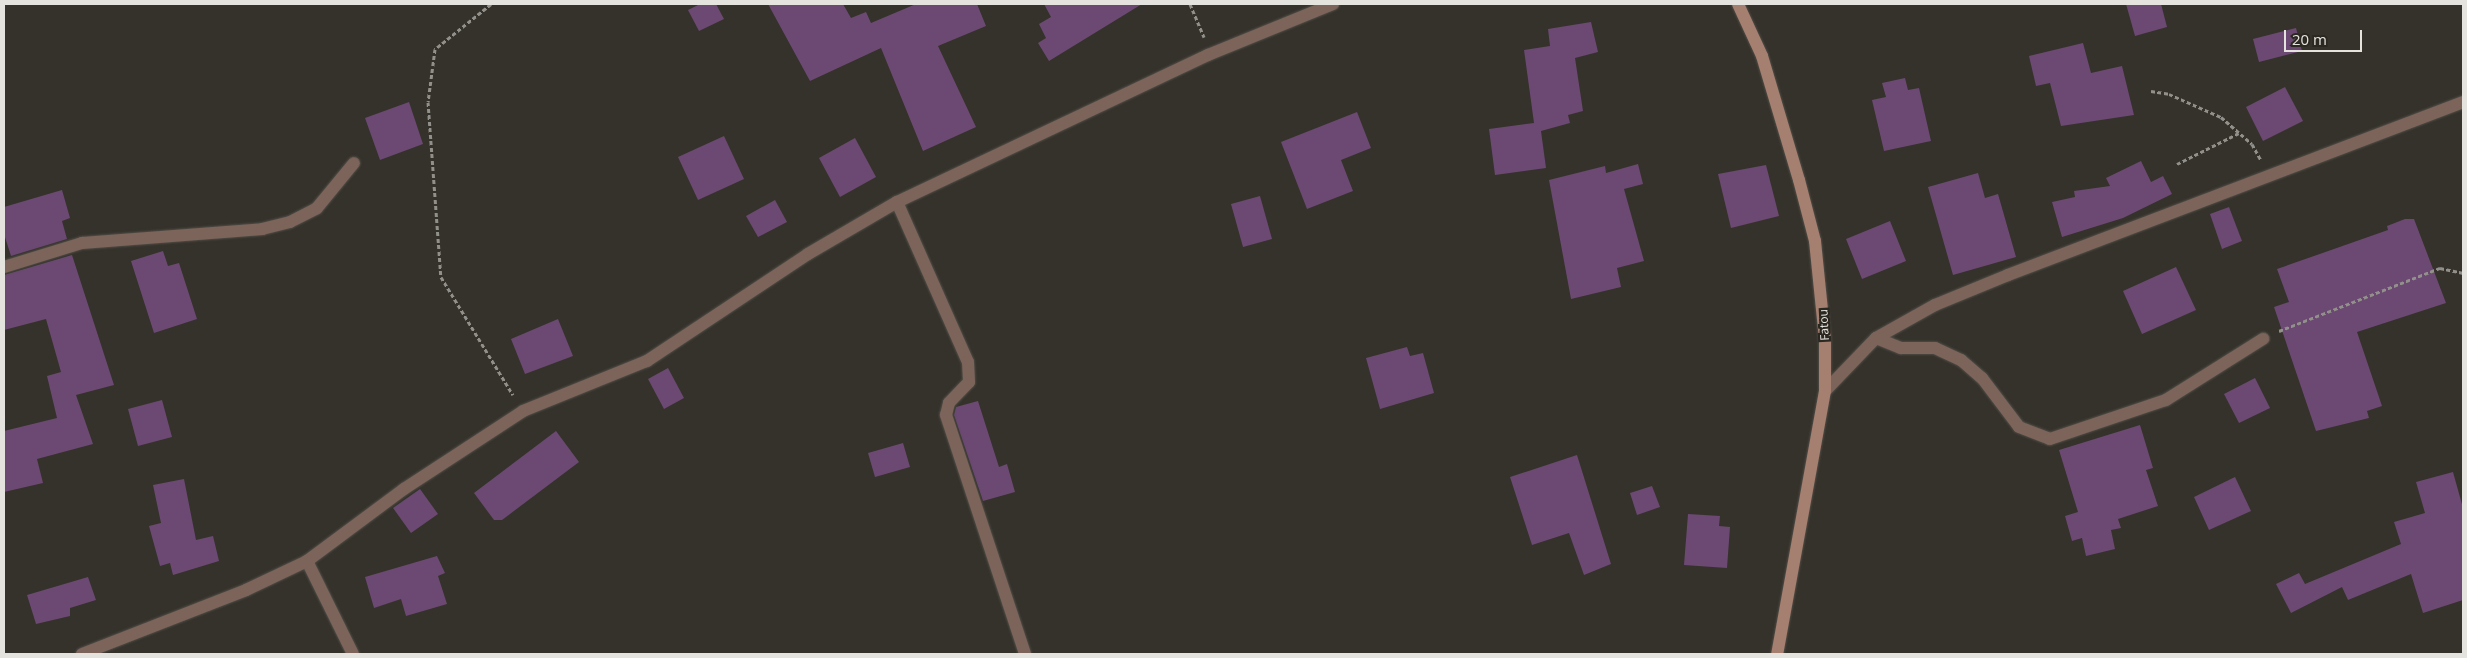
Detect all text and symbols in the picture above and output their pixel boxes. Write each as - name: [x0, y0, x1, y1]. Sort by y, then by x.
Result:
- scale bar: [2287, 20, 2364, 52]
- text: 20 m: [2292, 29, 2327, 49]
- street label: Fatou: [1816, 309, 1832, 341]

